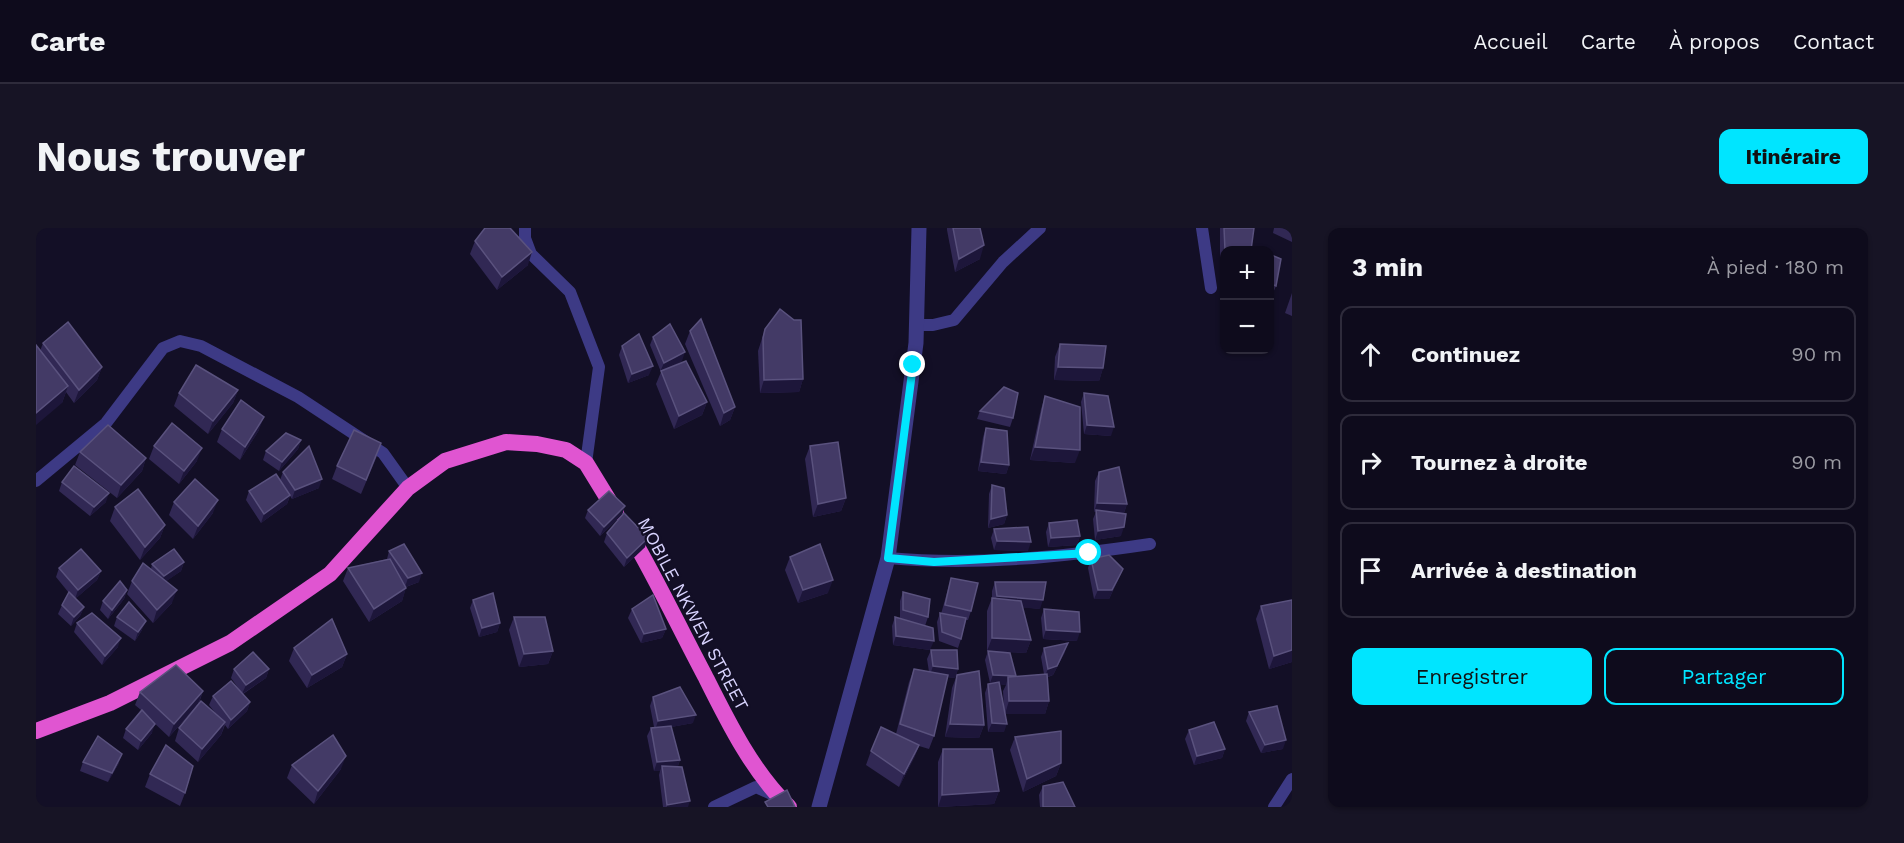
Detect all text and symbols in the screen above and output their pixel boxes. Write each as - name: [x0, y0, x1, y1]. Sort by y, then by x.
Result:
- text: Carte: [30, 25, 105, 58]
- text: Accueil: [1473, 29, 1548, 54]
- text: Carte: [1581, 29, 1636, 54]
- text: À propos: [1669, 29, 1760, 54]
- text: Contact: [1793, 29, 1874, 54]
- button: Itinéraire: [1719, 129, 1868, 184]
- text: Nous trouver: [36, 132, 305, 181]
- map controls: [1220, 246, 1274, 354]
- button: +: [1220, 246, 1274, 300]
- text: 3 min: [1352, 252, 1423, 282]
- text: À pied · 180 m: [1707, 255, 1844, 279]
- button: −: [1220, 300, 1274, 354]
- icon: ahead: [1354, 338, 1387, 371]
- text: Continuez: [1411, 342, 1520, 367]
- text: 90 m: [1791, 342, 1842, 366]
- route end: [899, 351, 925, 377]
- icon: right: [1354, 446, 1387, 479]
- text: Tournez à droite: [1411, 450, 1588, 475]
- text: 90 m: [1791, 450, 1842, 474]
- street label: MOBILE NKWEN STREET: [634, 514, 753, 714]
- route start: [1075, 539, 1101, 565]
- icon: arrive: [1354, 554, 1387, 587]
- text: Arrivée à destination: [1411, 558, 1637, 583]
- button: Enregistrer: [1352, 648, 1592, 705]
- button: Partager: [1604, 648, 1844, 705]

